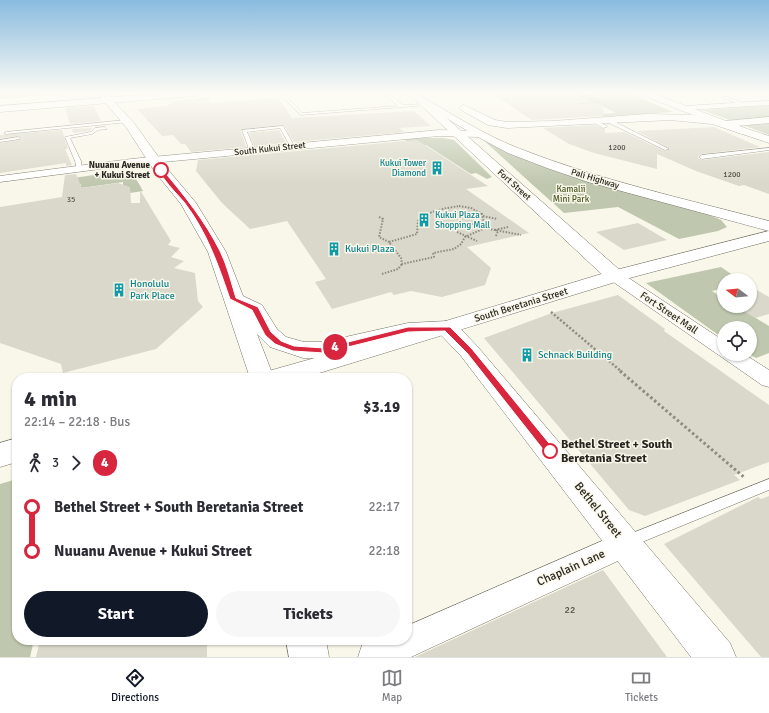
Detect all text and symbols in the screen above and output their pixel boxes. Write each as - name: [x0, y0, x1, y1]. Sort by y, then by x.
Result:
- street label: South Kukui Street: [234, 140, 306, 158]
- house number: 1200: [608, 142, 626, 152]
- place label: Kukui Tower Diamond: [380, 158, 427, 179]
- place label: Nuuanu Avenue + Kukui Street: [89, 160, 151, 181]
- building icon: Kukui Tower Diamond: [429, 160, 445, 176]
- marker: Nuuanu Avenue + Kukui Street: [153, 162, 169, 178]
- street label: Pali Highway: [570, 166, 621, 192]
- street label: Fort Street: [495, 167, 533, 203]
- house number: 1200: [723, 169, 741, 179]
- park label: Kamalii Mini Park: [553, 184, 590, 205]
- house number: 35: [67, 194, 75, 204]
- place label: Kukui Plaza Shopping Mall: [435, 210, 491, 231]
- building icon: Kukui Plaza Shopping Mall: [416, 212, 432, 228]
- building icon: Kukui Plaza: [326, 241, 342, 257]
- place label: Kukui Plaza: [345, 243, 395, 255]
- north arrow: [717, 273, 757, 313]
- map controls: [717, 273, 757, 361]
- place label: Honolulu Park Place: [130, 278, 175, 302]
- building icon: Honolulu Park Place: [111, 282, 127, 298]
- street label: South Beretania Street: [473, 285, 570, 325]
- street label: Fort Street Mall: [638, 289, 700, 337]
- button: locate: [717, 321, 757, 361]
- line badge: 4: [322, 334, 348, 360]
- text: 4: [331, 338, 339, 355]
- building icon: Schnack Building: [519, 347, 535, 363]
- place label: Schnack Building: [538, 349, 612, 361]
- text: 4 min: [24, 385, 77, 412]
- text: $3.19: [363, 398, 400, 416]
- text: 22:14 – 22:18 · Bus: [24, 414, 130, 430]
- place label: Bethel Street + South Beretania Street: [561, 437, 673, 466]
- marker: Bethel Street + South Beretania Street: [542, 443, 558, 459]
- icon: walk: [24, 452, 46, 474]
- icon: forward: [65, 452, 87, 474]
- text: 4: [101, 454, 109, 471]
- text: 3: [52, 455, 59, 471]
- street label: Bethel Street: [571, 479, 625, 541]
- text: Bethel Street + South Beretania Street: [54, 498, 303, 516]
- text: 22:17: [368, 499, 400, 515]
- text: Nuuanu Avenue + Kukui Street: [54, 542, 252, 560]
- text: 22:18: [368, 543, 400, 559]
- street label: Chaplain Lane: [535, 546, 607, 590]
- button: Start: [24, 591, 208, 637]
- button: Tickets: [216, 591, 400, 637]
- house number: 22: [565, 604, 575, 616]
- tab: Directions: [111, 667, 159, 704]
- tab: Map: [381, 667, 403, 704]
- tab: Tickets: [625, 667, 658, 704]

